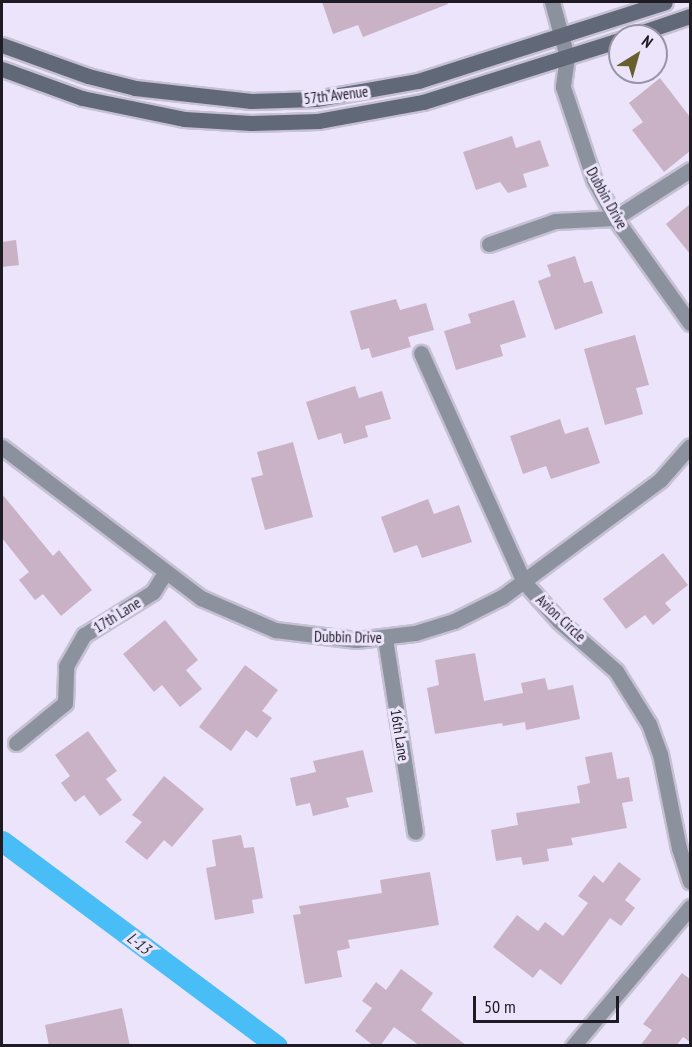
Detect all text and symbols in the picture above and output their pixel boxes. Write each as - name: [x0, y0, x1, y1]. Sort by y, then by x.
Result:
- north arrow: [608, 24, 668, 84]
- text: N: [638, 31, 657, 52]
- street label: 57th Avenue: [303, 82, 369, 108]
- street label: Dubbin Drive: [583, 164, 631, 232]
- street label: Avion Circle: [532, 591, 590, 645]
- street label: 17th Lane: [90, 594, 144, 636]
- street label: Dubbin Drive: [314, 627, 382, 647]
- street label: 16th Lane: [387, 708, 413, 762]
- water label: L-13: [123, 928, 155, 958]
- scale bar: [476, 984, 622, 1022]
- text: 50 m: [484, 995, 516, 1018]

